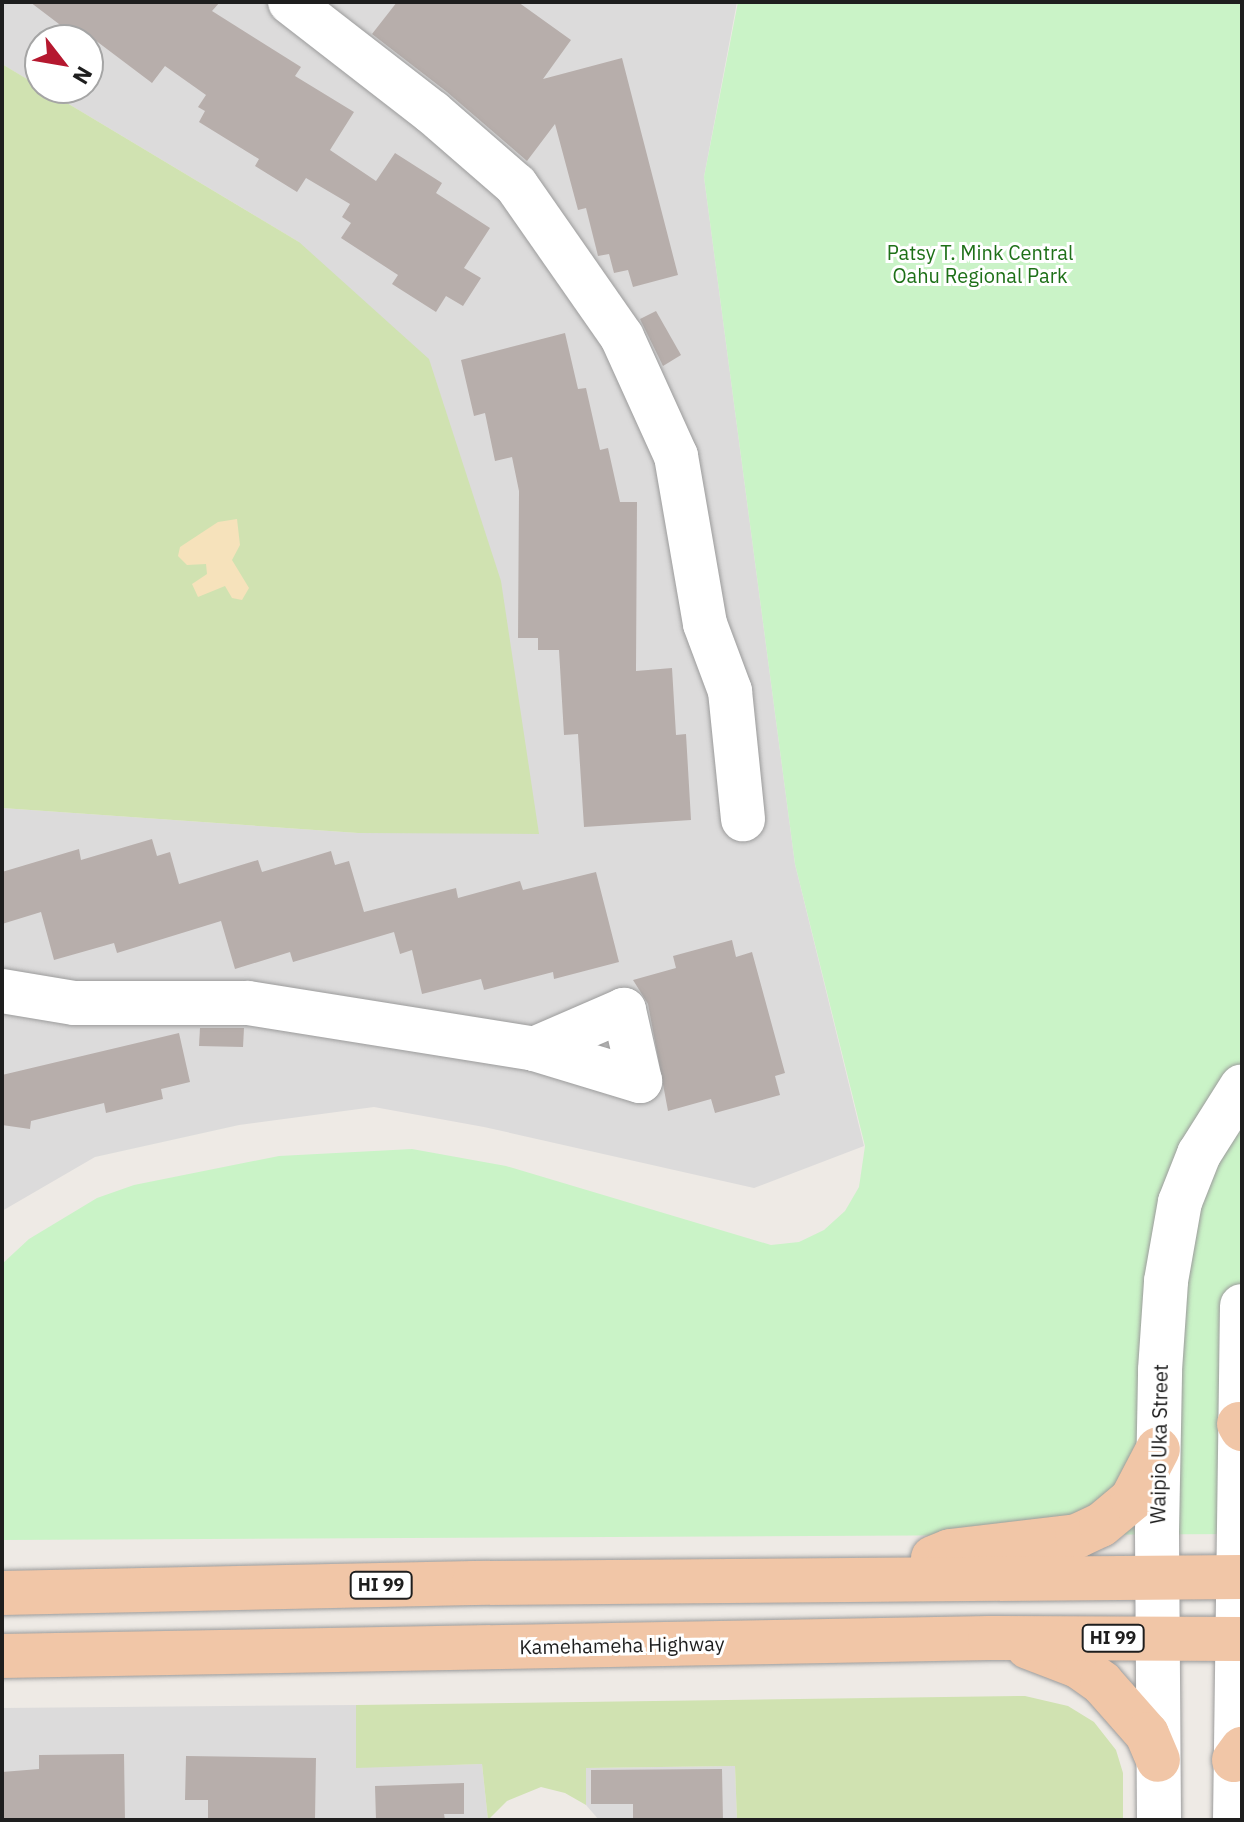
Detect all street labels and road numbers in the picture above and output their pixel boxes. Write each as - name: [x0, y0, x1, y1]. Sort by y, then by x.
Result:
- street label: Waipio Uka Street: [1146, 1364, 1172, 1524]
- road number: HI 99: [349, 1571, 413, 1599]
- road number: HI 99: [1081, 1624, 1145, 1652]
- street label: Kamehameha Highway: [519, 1631, 725, 1659]

